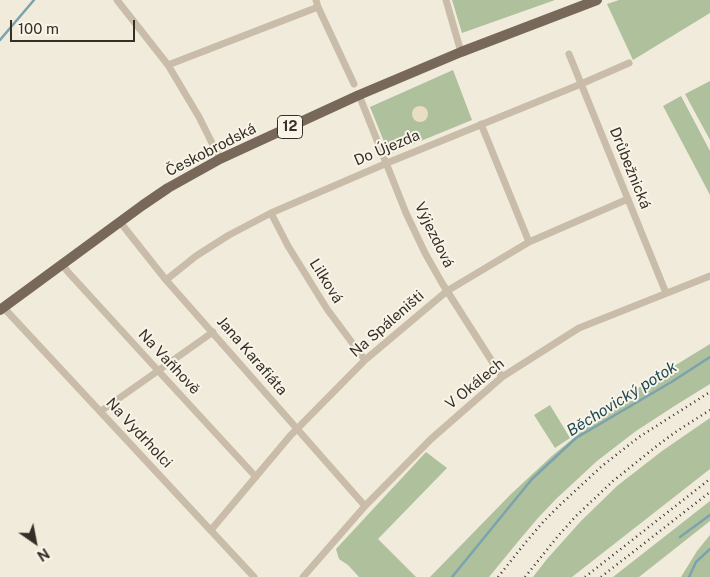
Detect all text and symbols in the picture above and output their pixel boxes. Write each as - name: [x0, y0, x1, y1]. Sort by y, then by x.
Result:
- scale bar: [12, 10, 138, 42]
- text: 100 m: [18, 20, 59, 37]
- road number: 12: [278, 115, 302, 138]
- street label: Českobrodská: [163, 119, 259, 181]
- street label: Drůbežnická: [605, 125, 655, 211]
- street label: Do Újezda: [351, 126, 423, 170]
- street label: Výjezdová: [410, 199, 458, 271]
- street label: Lilková: [305, 255, 347, 307]
- street label: Na Spáleništi: [346, 287, 428, 361]
- street label: Jana Karafiáta: [213, 313, 291, 399]
- street label: Na Vaňhově: [134, 326, 204, 398]
- street label: V Okálech: [442, 355, 508, 413]
- water label: Běchovický potok: [563, 357, 681, 441]
- street label: Na Vydrholci: [102, 394, 176, 472]
- north arrow: [10, 517, 60, 567]
- text: N: [34, 545, 52, 564]

